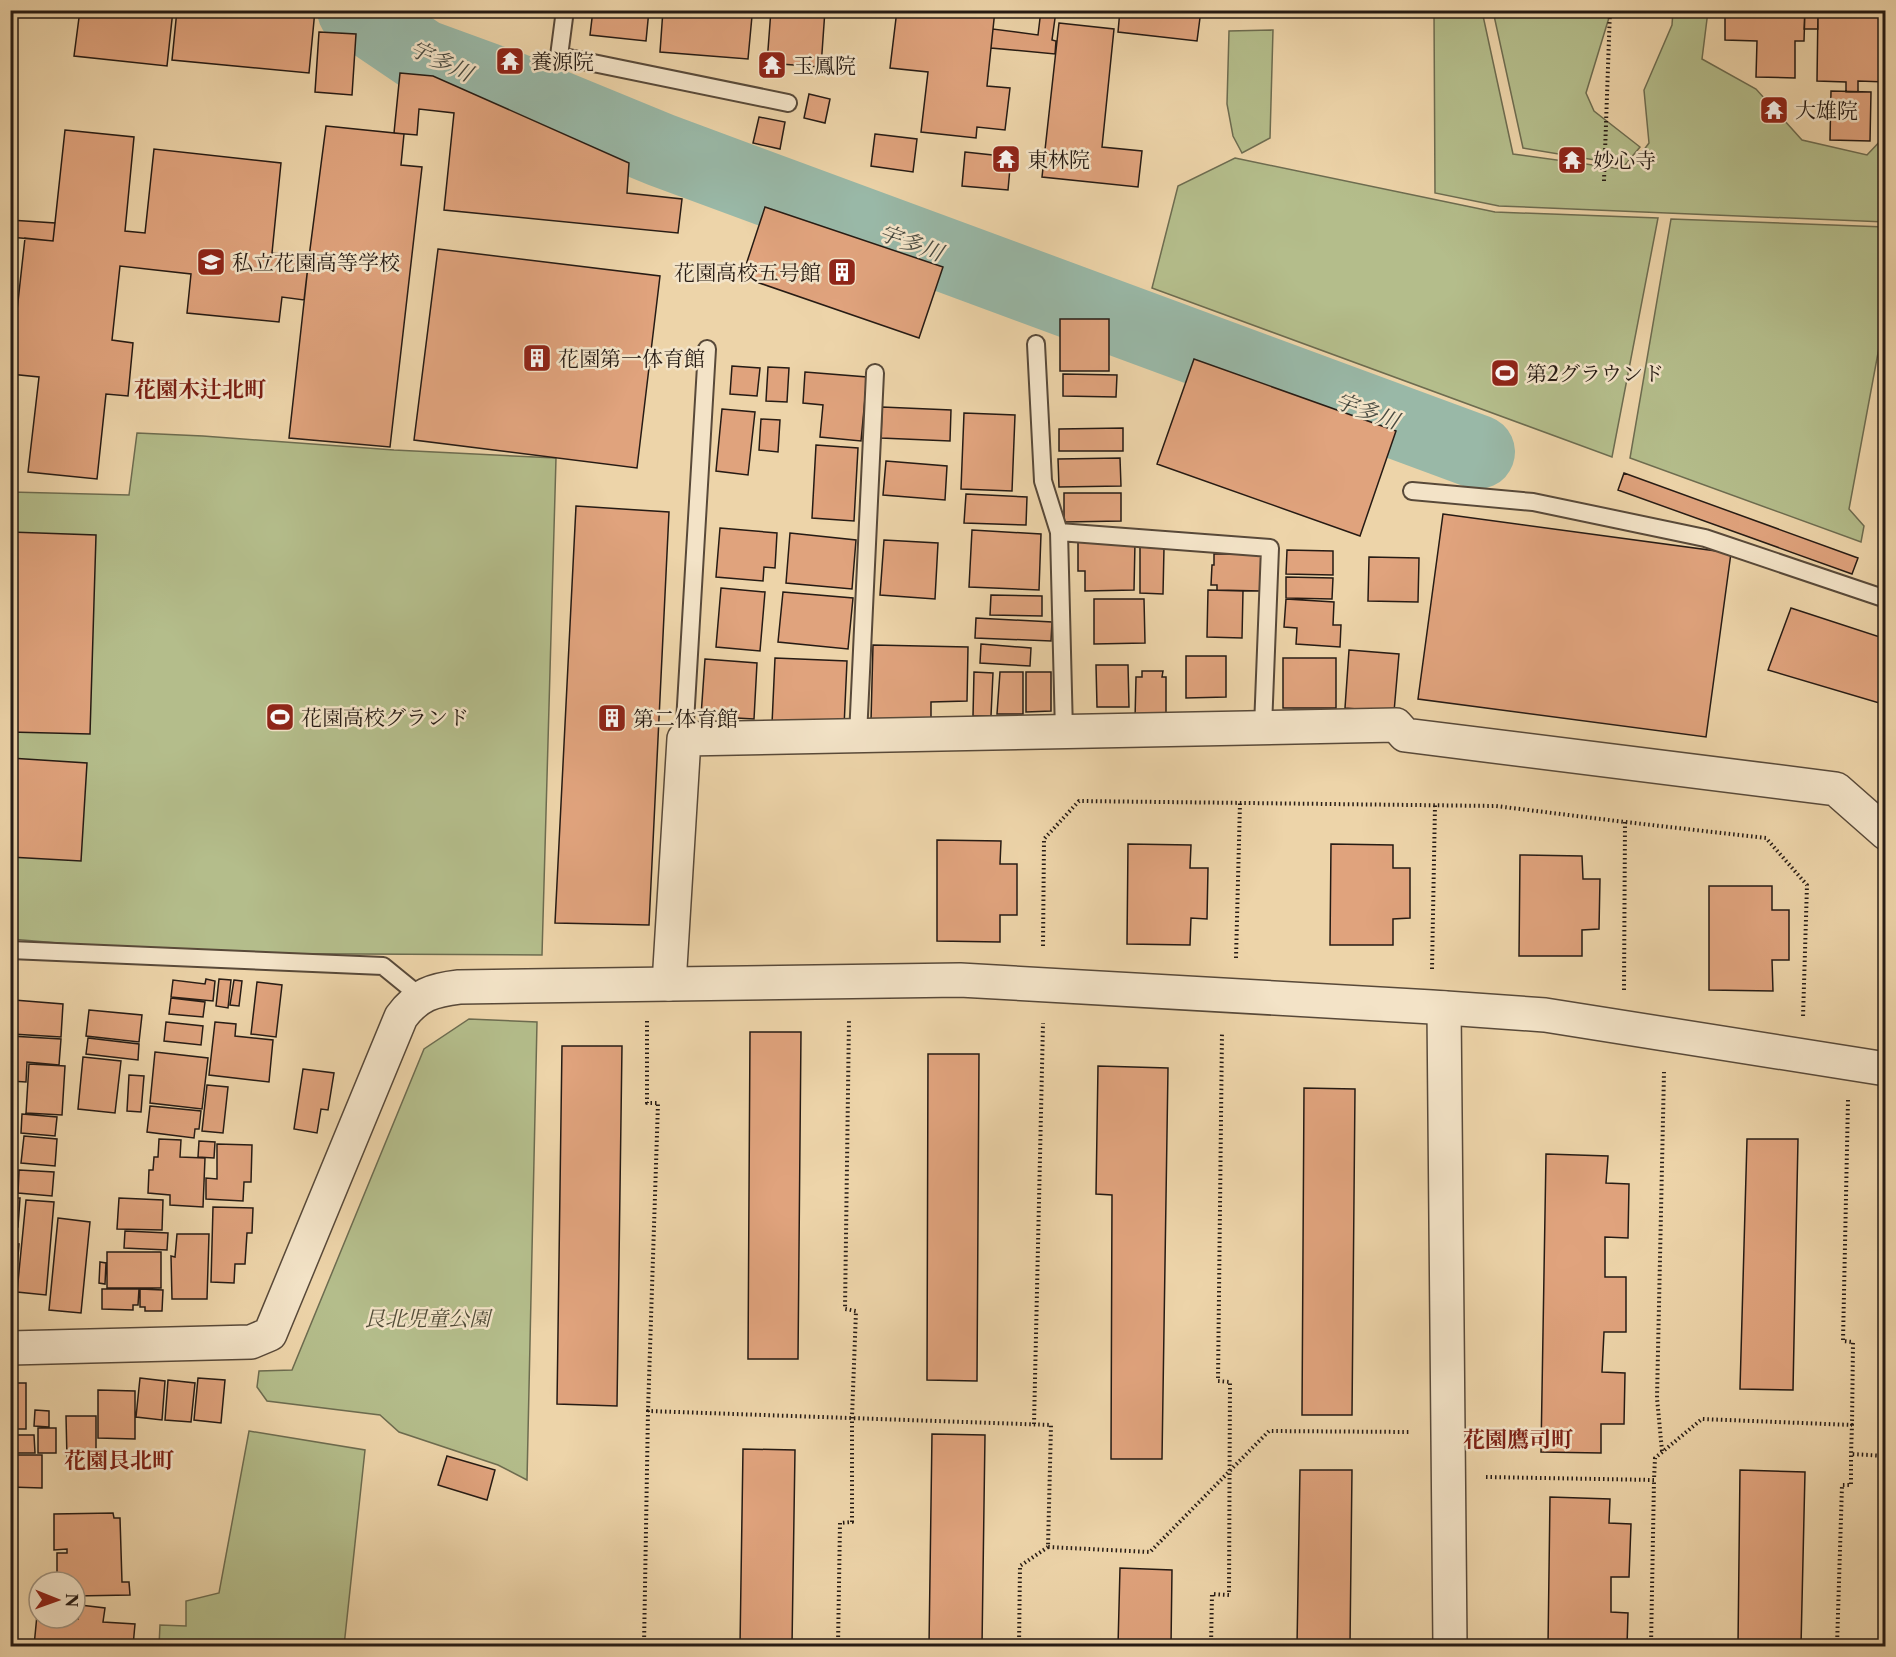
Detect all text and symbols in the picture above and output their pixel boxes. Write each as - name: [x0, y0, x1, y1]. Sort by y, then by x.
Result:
- water label: 宇多川: [405, 35, 478, 88]
- temple icon: 養源院: [494, 45, 526, 77]
- place label: 養源院: [531, 49, 594, 74]
- temple icon: 玉鳳院: [756, 49, 788, 81]
- place label: 玉鳳院: [793, 53, 856, 78]
- temple icon: 大雄院: [1758, 94, 1790, 126]
- place label: 大雄院: [1795, 98, 1858, 123]
- temple icon: 東林院: [990, 143, 1022, 175]
- temple icon: 妙心寺: [1556, 144, 1588, 176]
- place label: 東林院: [1027, 147, 1090, 172]
- place label: 妙心寺: [1593, 148, 1656, 173]
- water label: 宇多川: [875, 219, 948, 268]
- school or university icon: 私立花園高等学校: [195, 246, 227, 278]
- place label: 私立花園高等学校: [232, 250, 400, 275]
- building icon: 花園高校五号館: [826, 256, 858, 288]
- place label: 花園高校五号館: [674, 260, 821, 285]
- building icon: 花園第一体育館: [521, 342, 553, 374]
- place label: 花園第一体育館: [558, 346, 705, 371]
- sports icon: 第2グラウンド: [1489, 357, 1521, 389]
- place label: 第2グラウンド: [1526, 361, 1664, 386]
- district label: 花園木辻北町: [134, 376, 266, 403]
- water label: 宇多川: [1331, 387, 1404, 436]
- sports icon: 花園高校グランド: [264, 701, 296, 733]
- building icon: 第二体育館: [596, 702, 628, 734]
- place label: 花園高校グランド: [301, 705, 469, 730]
- place label: 第二体育館: [633, 706, 738, 731]
- park label: 艮北児童公園: [364, 1306, 493, 1331]
- district label: 花園鷹司町: [1463, 1426, 1573, 1453]
- district label: 花園艮北町: [64, 1447, 174, 1474]
- north arrow: [27, 1570, 87, 1630]
- text: N: [62, 1593, 82, 1607]

